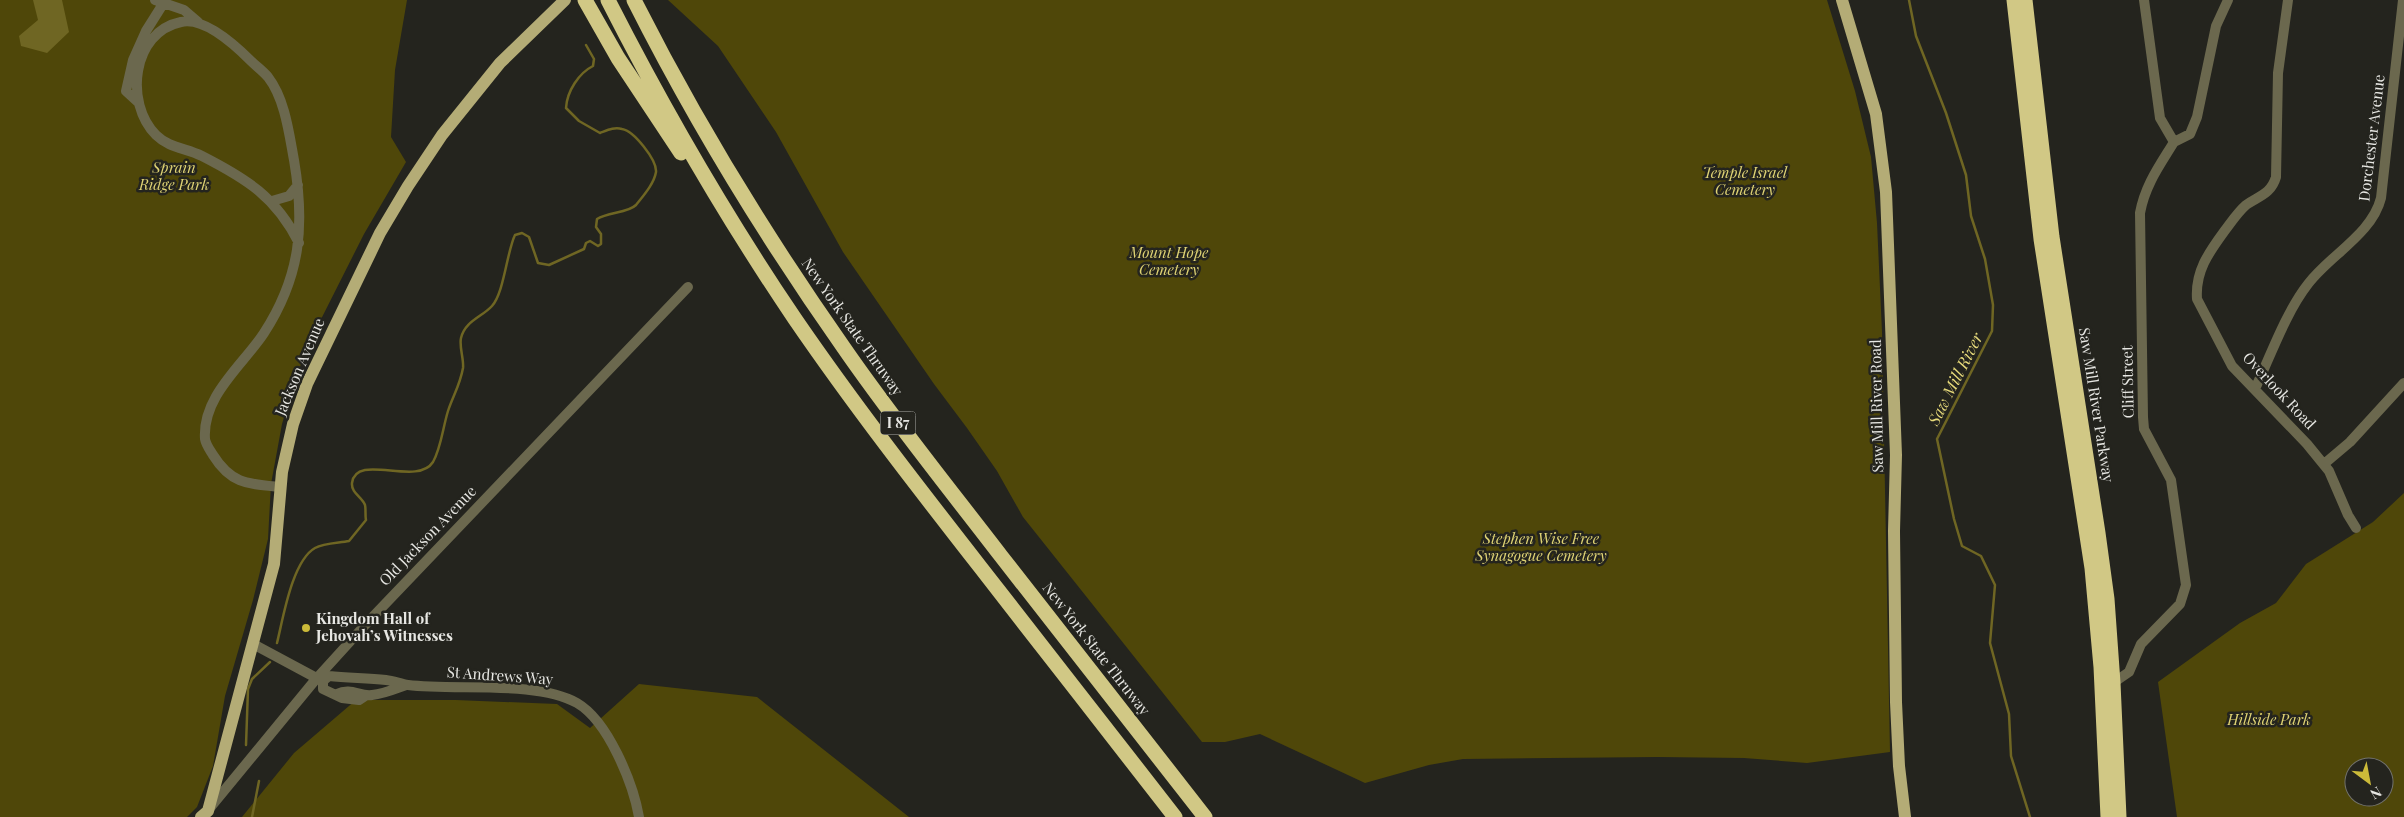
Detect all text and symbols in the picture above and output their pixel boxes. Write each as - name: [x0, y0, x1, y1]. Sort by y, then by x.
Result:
- street label: Dorchester Avenue: [2353, 73, 2389, 203]
- park label: Sprain Ridge Park: [138, 157, 209, 194]
- park label: Temple Israel Cemetery: [1703, 162, 1788, 199]
- park label: Mount Hope Cemetery: [1129, 242, 1209, 279]
- street label: New York State Thruway: [798, 254, 908, 399]
- street label: Jackson Avenue: [269, 315, 329, 419]
- street label: Saw Mill River Parkway: [2075, 326, 2119, 484]
- water label: Saw Mill River: [1922, 328, 1987, 429]
- street label: Saw Mill River Road: [1865, 339, 1887, 473]
- street label: Cliff Street: [2116, 345, 2138, 419]
- street label: Overlook Road: [2239, 347, 2321, 433]
- road number: I 87: [880, 412, 916, 434]
- street label: Old Jackson Avenue: [374, 481, 480, 590]
- park label: Stephen Wise Free Synagogue Cemetery: [1474, 528, 1607, 565]
- street label: New York State Thruway: [1039, 578, 1155, 719]
- place label: Kingdom Hall of Jehovah’s Witnesses: [315, 608, 453, 645]
- marker: Kingdom Hall of Jehovah’s Witnesses: [300, 622, 312, 634]
- street label: St Andrews Way: [446, 661, 554, 689]
- park label: Hillside Park: [2226, 709, 2311, 729]
- north arrow: [2344, 757, 2394, 807]
- text: N: [2367, 783, 2385, 804]

